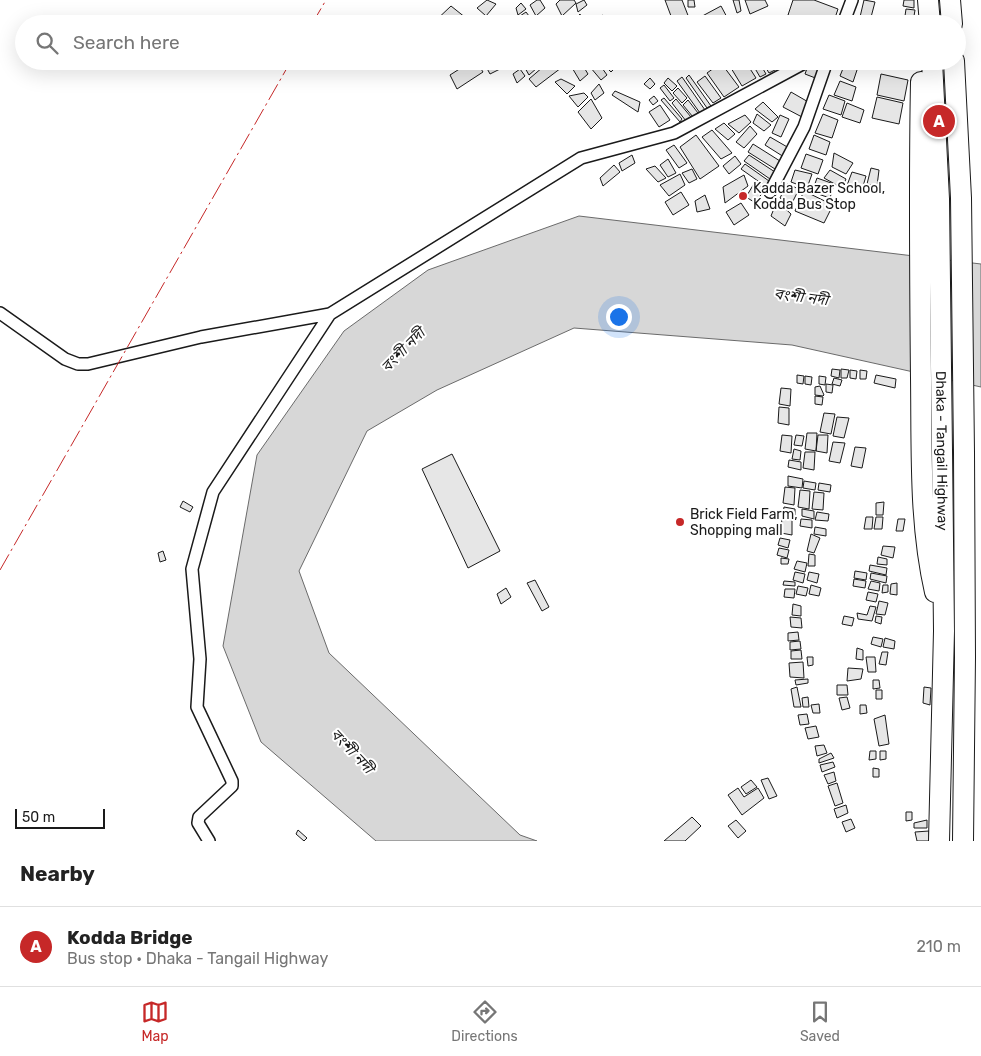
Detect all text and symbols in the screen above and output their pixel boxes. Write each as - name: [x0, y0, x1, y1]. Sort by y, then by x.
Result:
- search box: [15, 15, 966, 70]
- icon: search: [33, 29, 61, 57]
- text: Search here: [73, 31, 180, 54]
- pin: A: [923, 102, 955, 140]
- place label: Kadda Bazer School, Kodda Bus Stop: [753, 180, 885, 213]
- marker: Kadda Bazer School, Kodda Bus Stop: [737, 190, 749, 202]
- water label: বংশী নদী: [773, 285, 832, 310]
- your location: [606, 304, 632, 330]
- water label: বংশী নদী: [377, 322, 431, 376]
- street label: Dhaka - Tangail Highway: [933, 371, 951, 531]
- place label: Brick Field Farm, Shopping mall: [690, 506, 798, 539]
- marker: Brick Field Farm, Shopping mall: [674, 516, 686, 528]
- water label: বংশী নদী: [327, 725, 379, 779]
- scale bar: [15, 806, 105, 829]
- text: 50 m: [22, 809, 55, 826]
- text: Nearby: [20, 861, 95, 886]
- text: Kodda Bridge: [67, 926, 193, 949]
- text: A: [30, 937, 42, 956]
- text: 210 m: [916, 937, 961, 956]
- text: Bus stop · Dhaka - Tangail Highway: [67, 949, 328, 968]
- tab: Map: [141, 998, 169, 1045]
- tab: Directions: [451, 998, 518, 1045]
- tab: Saved: [800, 998, 840, 1045]

